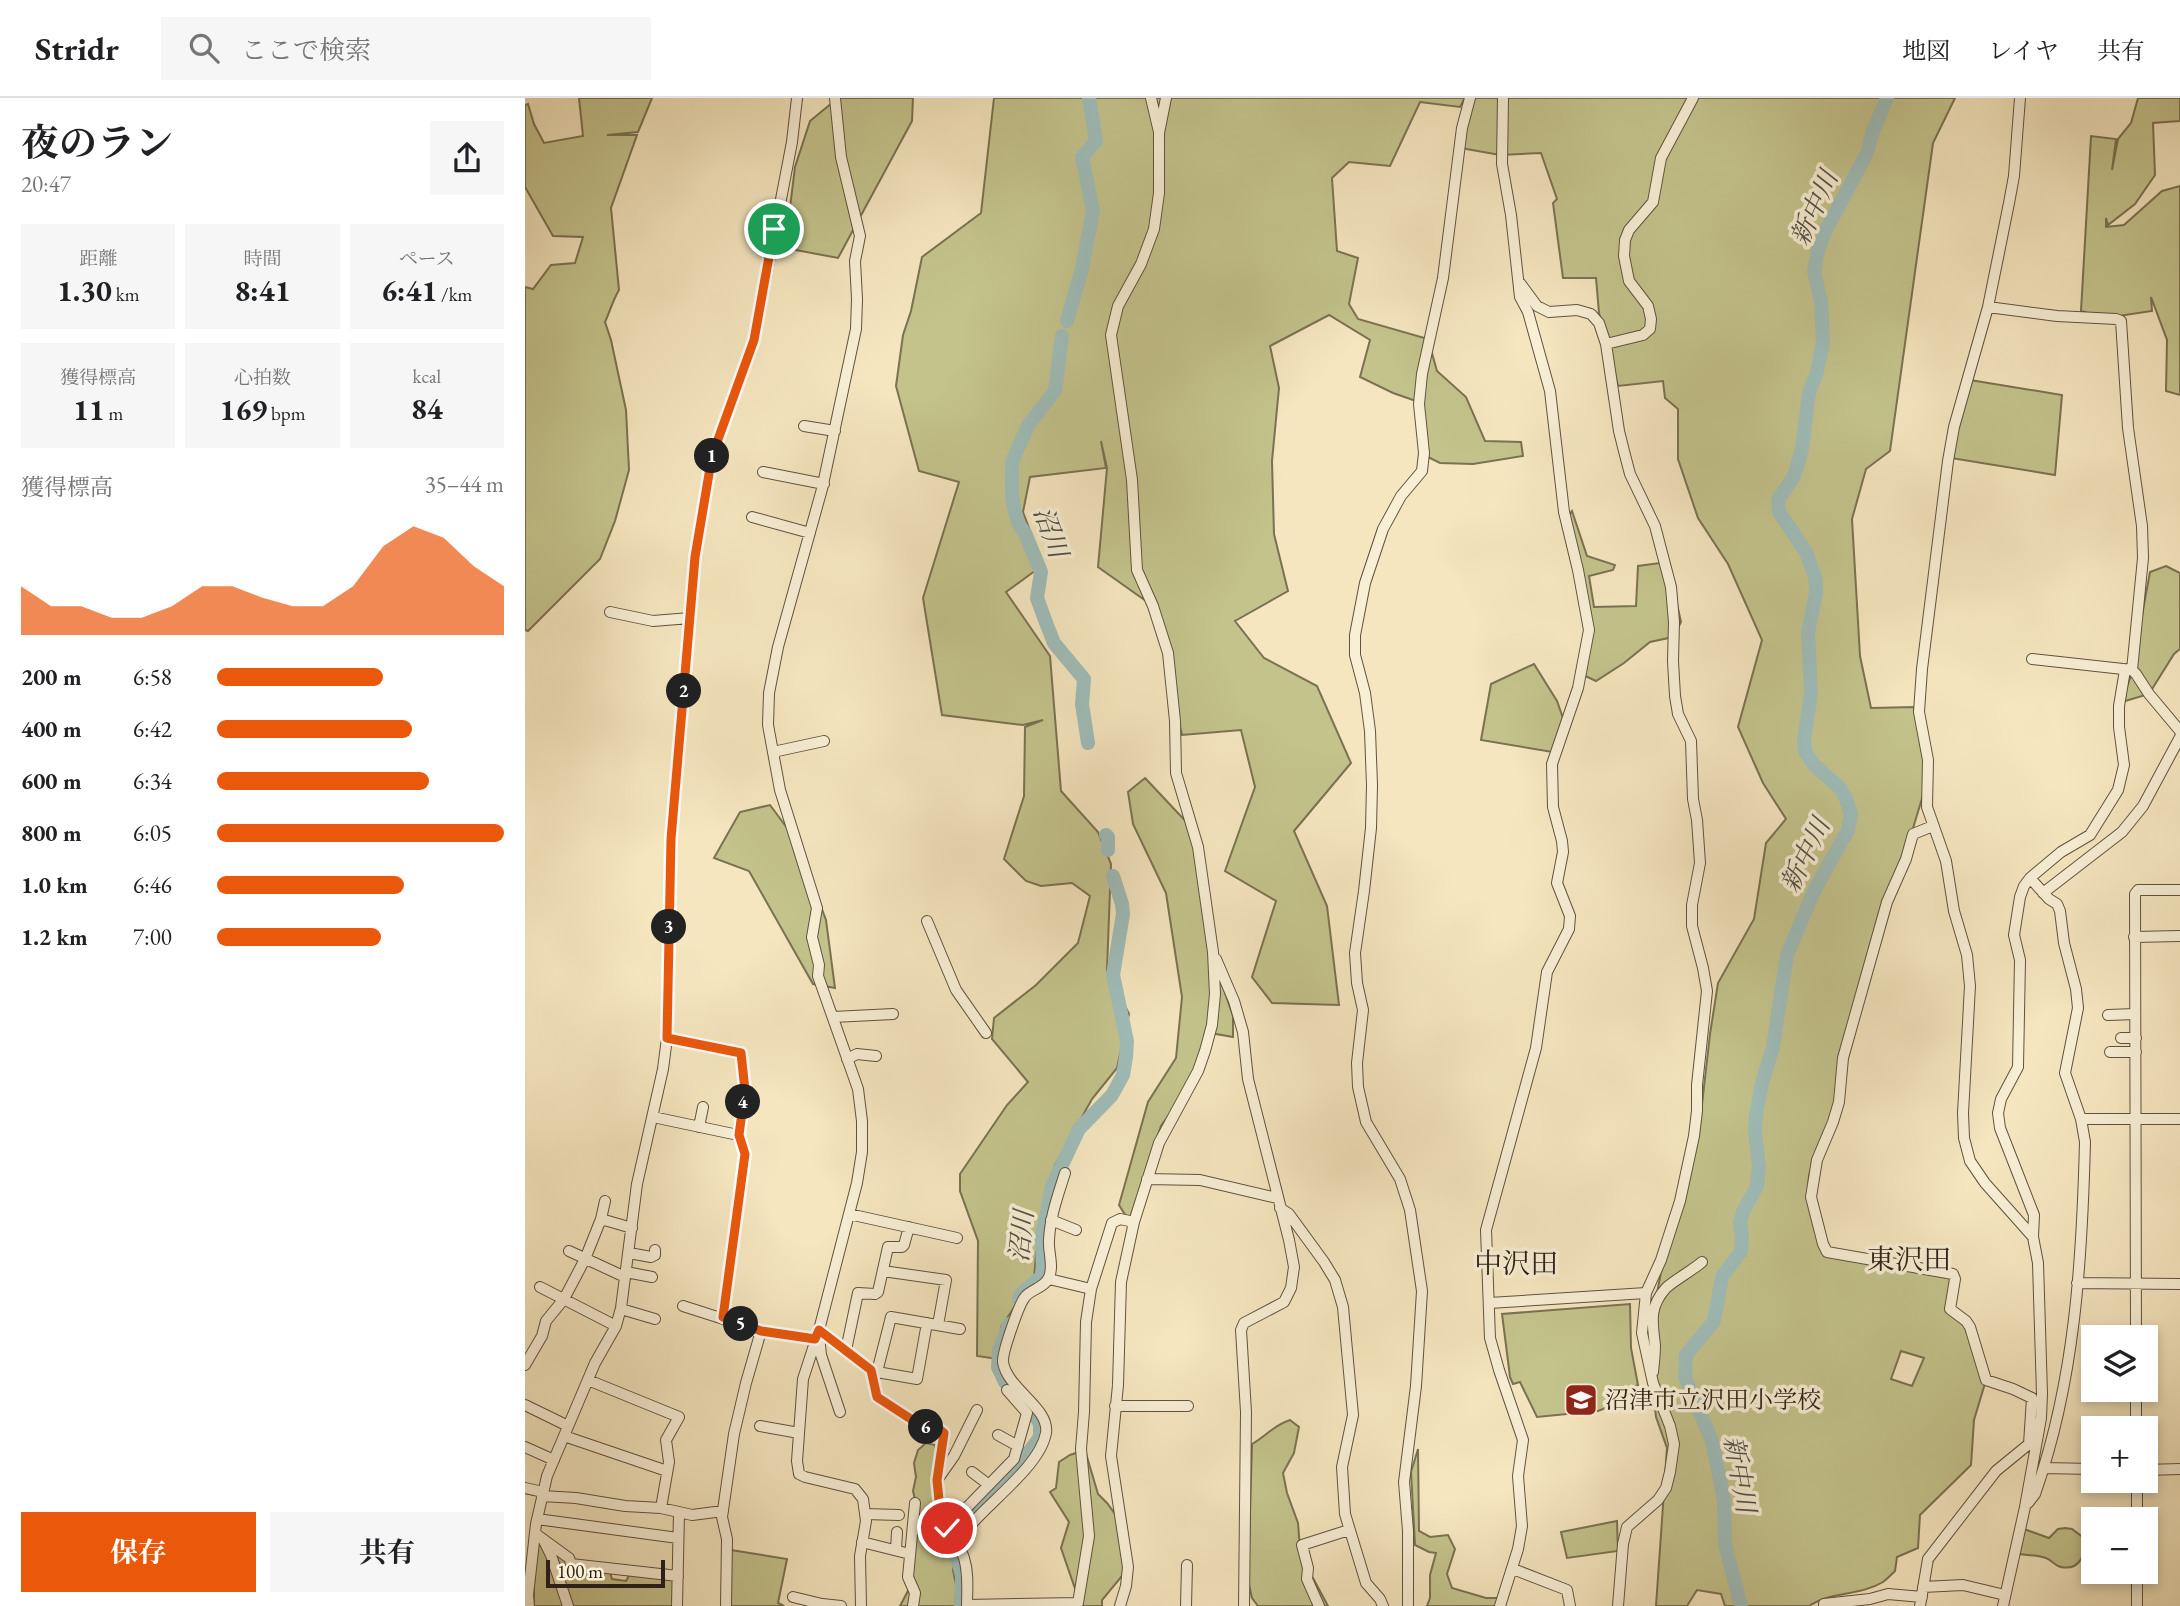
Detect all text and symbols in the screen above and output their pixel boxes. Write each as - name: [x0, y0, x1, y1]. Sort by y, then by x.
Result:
- search box: [161, 17, 651, 80]
- text: Stridr: [35, 27, 119, 70]
- icon: search: [185, 29, 223, 67]
- text: ここで検索: [241, 33, 371, 67]
- text: 地図: [1902, 35, 1950, 66]
- text: レイヤ: [1988, 35, 2059, 66]
- text: 共有: [2097, 35, 2145, 66]
- text: 夜のラン: [21, 118, 173, 167]
- button: share: [430, 121, 504, 195]
- water label: 新中川: [1783, 163, 1847, 251]
- text: 20:47: [21, 169, 71, 199]
- pin: [744, 199, 804, 259]
- icon: arrive: [755, 210, 793, 248]
- text: 距離: [79, 246, 117, 271]
- text: 時間: [243, 246, 282, 271]
- text: ペース: [399, 246, 455, 271]
- text: 1.30: [57, 271, 112, 310]
- text: 8:41: [234, 271, 291, 310]
- text: 6:41: [381, 271, 437, 310]
- text: km: [112, 282, 139, 307]
- text: /km: [437, 282, 472, 307]
- text: kcal: [413, 364, 441, 389]
- text: 獲得標高: [60, 365, 136, 390]
- text: 心拍数: [234, 365, 291, 390]
- text: 84: [411, 389, 443, 428]
- text: 11: [73, 390, 105, 429]
- text: 169: [220, 390, 267, 429]
- text: m: [105, 401, 123, 426]
- text: bpm: [267, 401, 305, 426]
- pin: 1: [695, 438, 729, 474]
- text: 1: [706, 443, 717, 468]
- text: 35–44 m: [425, 469, 504, 499]
- text: 獲得標高: [21, 472, 113, 502]
- water label: 沼川: [1026, 502, 1077, 565]
- text: 200 m: [21, 662, 82, 692]
- text: 6:58: [133, 662, 172, 692]
- pin: 2: [667, 674, 701, 708]
- text: 2: [678, 678, 689, 703]
- text: 400 m: [21, 714, 82, 744]
- text: 6:42: [133, 714, 172, 744]
- text: 600 m: [21, 766, 82, 796]
- text: 6:34: [133, 766, 172, 796]
- water label: 新中川: [1773, 810, 1839, 898]
- text: 800 m: [21, 818, 82, 848]
- text: 6:05: [133, 818, 172, 848]
- text: 1.0 km: [21, 870, 88, 900]
- text: 6:46: [133, 870, 172, 900]
- pin: 3: [652, 910, 687, 944]
- text: 3: [663, 914, 674, 939]
- text: 1.2 km: [21, 922, 88, 952]
- text: 7:00: [133, 922, 172, 952]
- pin: 4: [725, 1084, 760, 1119]
- text: 4: [737, 1089, 748, 1114]
- water label: 沼川: [1001, 1205, 1041, 1264]
- district label: 東沢田: [1867, 1241, 1951, 1277]
- district label: 中沢田: [1474, 1245, 1558, 1281]
- pin: 5: [723, 1306, 759, 1342]
- text: 5: [735, 1311, 746, 1336]
- map controls: [2081, 1325, 2158, 1584]
- button: layers: [2081, 1325, 2158, 1402]
- school or university icon: 沼津市立沢田小学校: [1562, 1381, 1600, 1419]
- place label: 沼津市立沢田小学校: [1605, 1384, 1821, 1415]
- pin: 6: [909, 1410, 943, 1444]
- text: 6: [920, 1414, 931, 1439]
- button: +: [2081, 1416, 2158, 1493]
- water label: 新中川: [1716, 1433, 1764, 1518]
- pin: [917, 1498, 977, 1558]
- button: −: [2081, 1507, 2158, 1584]
- icon: check: [928, 1509, 966, 1547]
- button: 保存: [21, 1512, 256, 1592]
- button: 共有: [270, 1512, 504, 1592]
- scale bar: [546, 1557, 665, 1589]
- text: 100 m: [557, 1559, 603, 1584]

